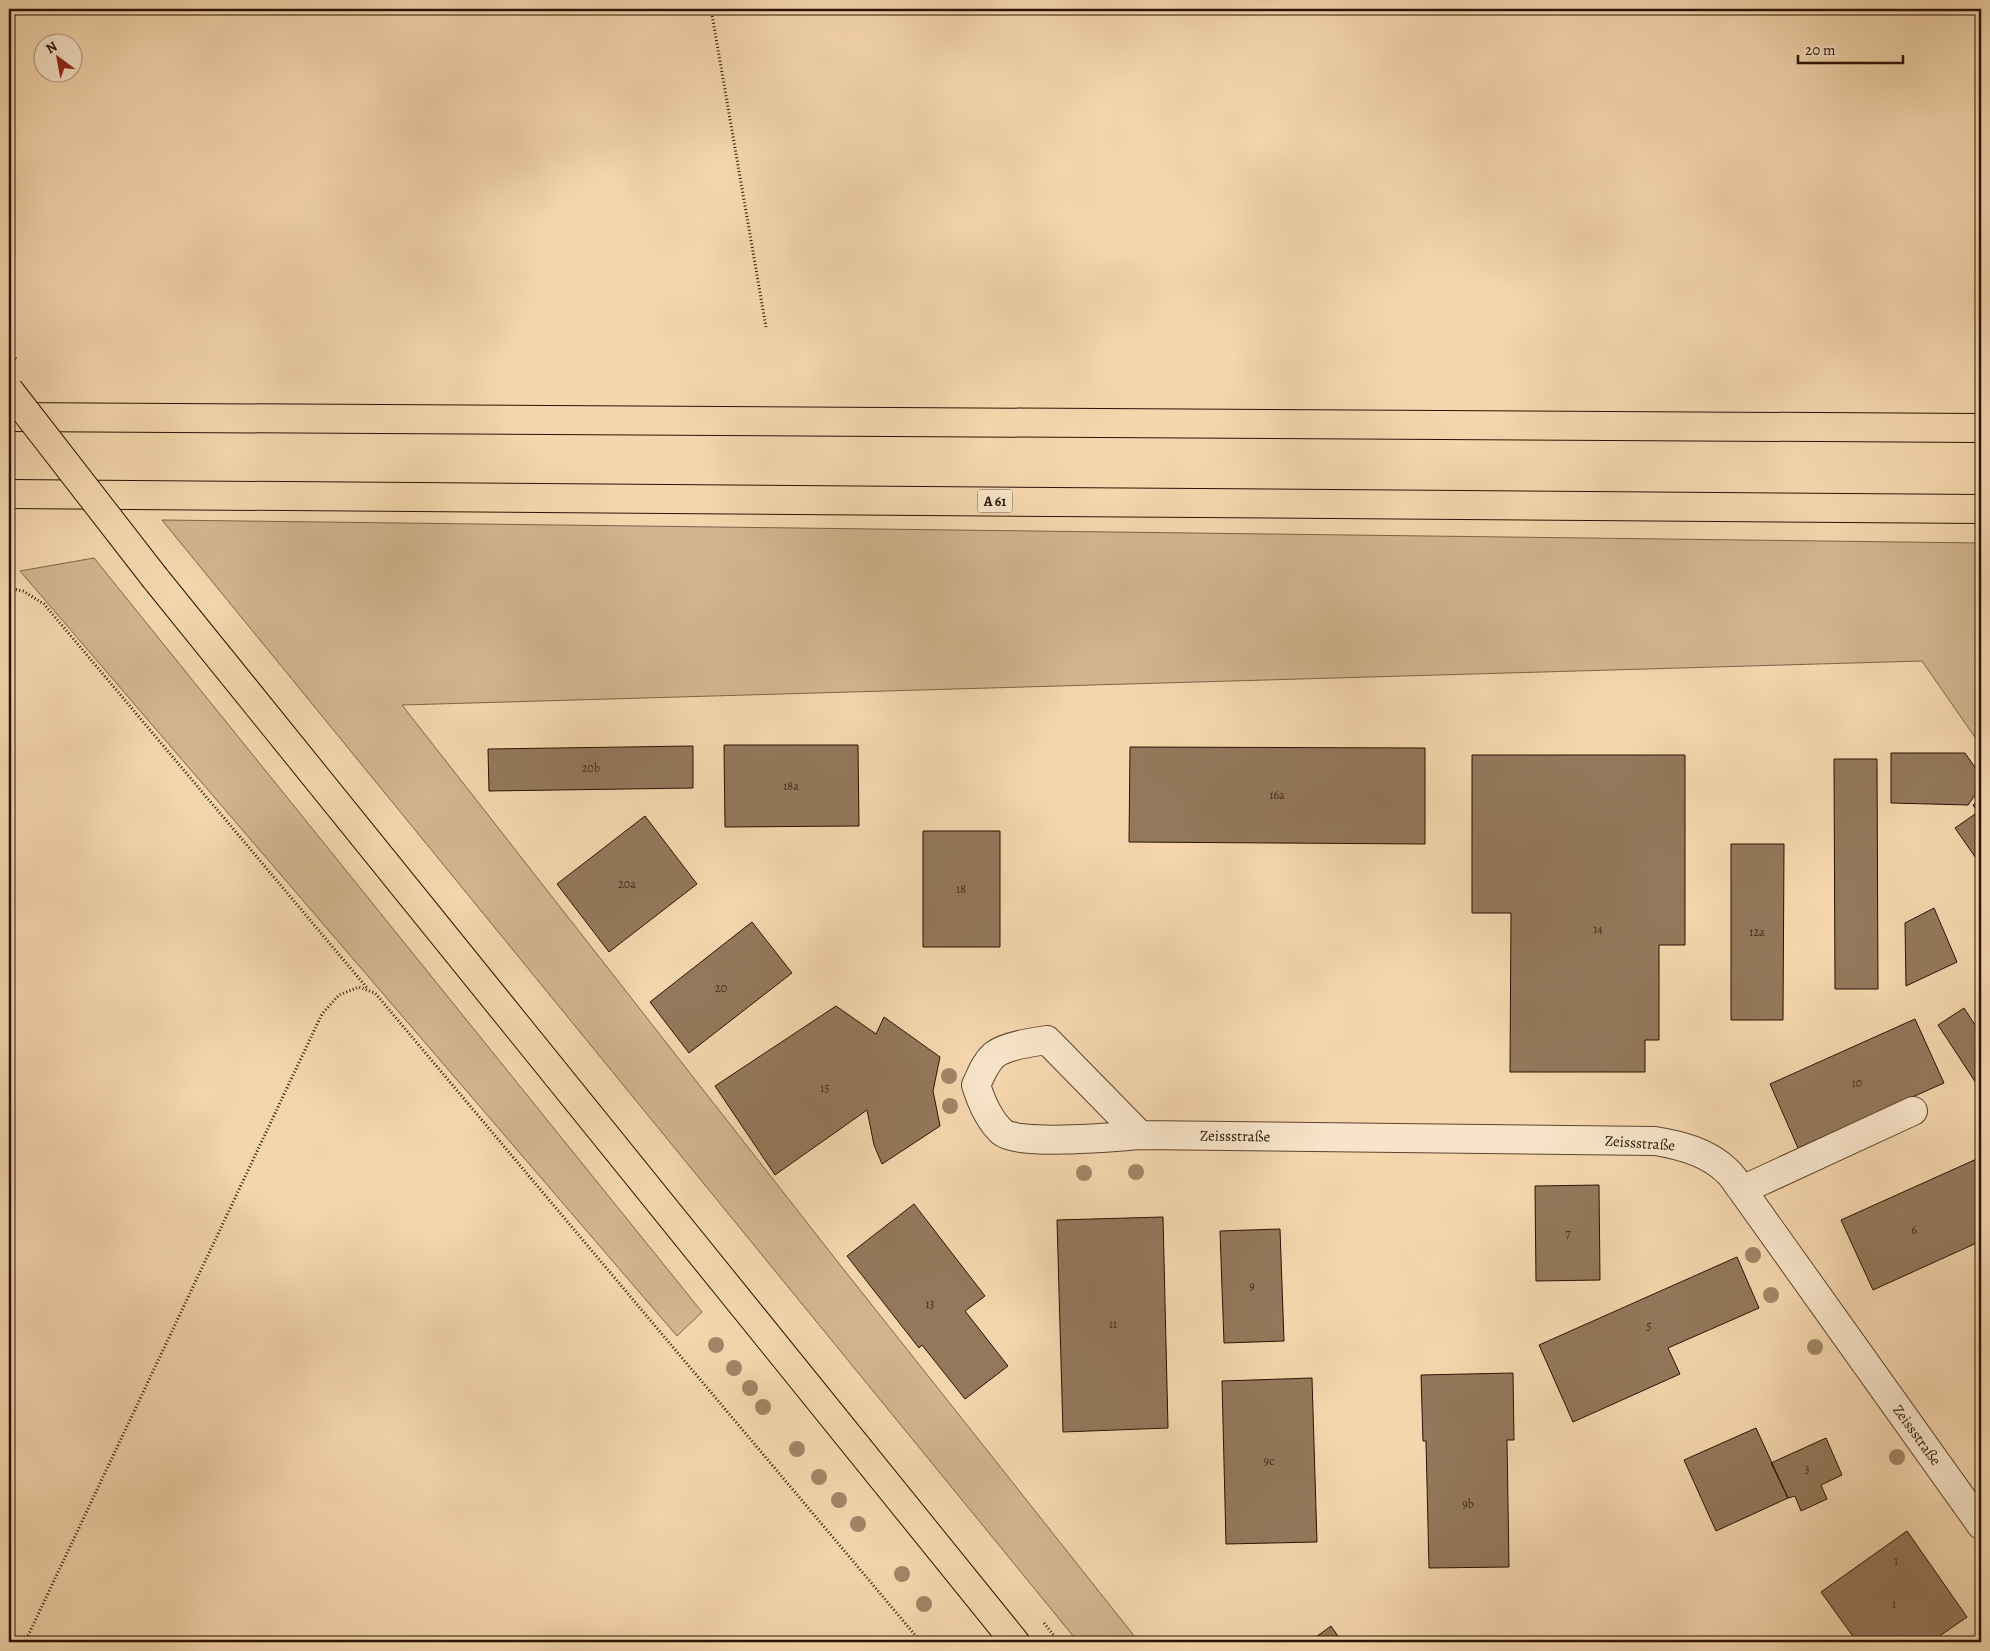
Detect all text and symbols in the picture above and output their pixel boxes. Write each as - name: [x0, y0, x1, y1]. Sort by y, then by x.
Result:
- north arrow: [32, 32, 82, 82]
- scale bar: [1798, 32, 1902, 64]
- text: N: [42, 37, 61, 58]
- text: 20 m: [1805, 40, 1836, 60]
- road number: A 61: [978, 490, 1012, 512]
- house number: 20b: [582, 760, 600, 776]
- house number: 18a: [783, 778, 799, 794]
- house number: 16a: [1269, 787, 1285, 803]
- house number: 20a: [618, 876, 636, 892]
- house number: 18: [956, 881, 966, 897]
- house number: 14: [1593, 921, 1603, 937]
- house number: 12a: [1749, 924, 1765, 940]
- house number: 20: [715, 980, 727, 996]
- house number: 10: [1852, 1075, 1862, 1091]
- house number: 15: [820, 1080, 830, 1096]
- street label: Zeissstraße: [1200, 1125, 1271, 1147]
- street label: Zeissstraße: [1604, 1131, 1676, 1155]
- house number: 6: [1911, 1222, 1917, 1238]
- house number: 7: [1565, 1225, 1571, 1241]
- house number: 9: [1249, 1278, 1255, 1294]
- house number: 13: [925, 1296, 935, 1312]
- house number: 11: [1109, 1316, 1117, 1332]
- house number: 5: [1646, 1318, 1652, 1334]
- street label: Zeissstraße: [1888, 1401, 1946, 1470]
- house number: 9c: [1264, 1453, 1274, 1469]
- house number: 3: [1805, 1461, 1810, 1477]
- house number: 9b: [1462, 1496, 1474, 1512]
- house number: 1: [1894, 1553, 1898, 1569]
- house number: 1: [1892, 1596, 1896, 1612]

